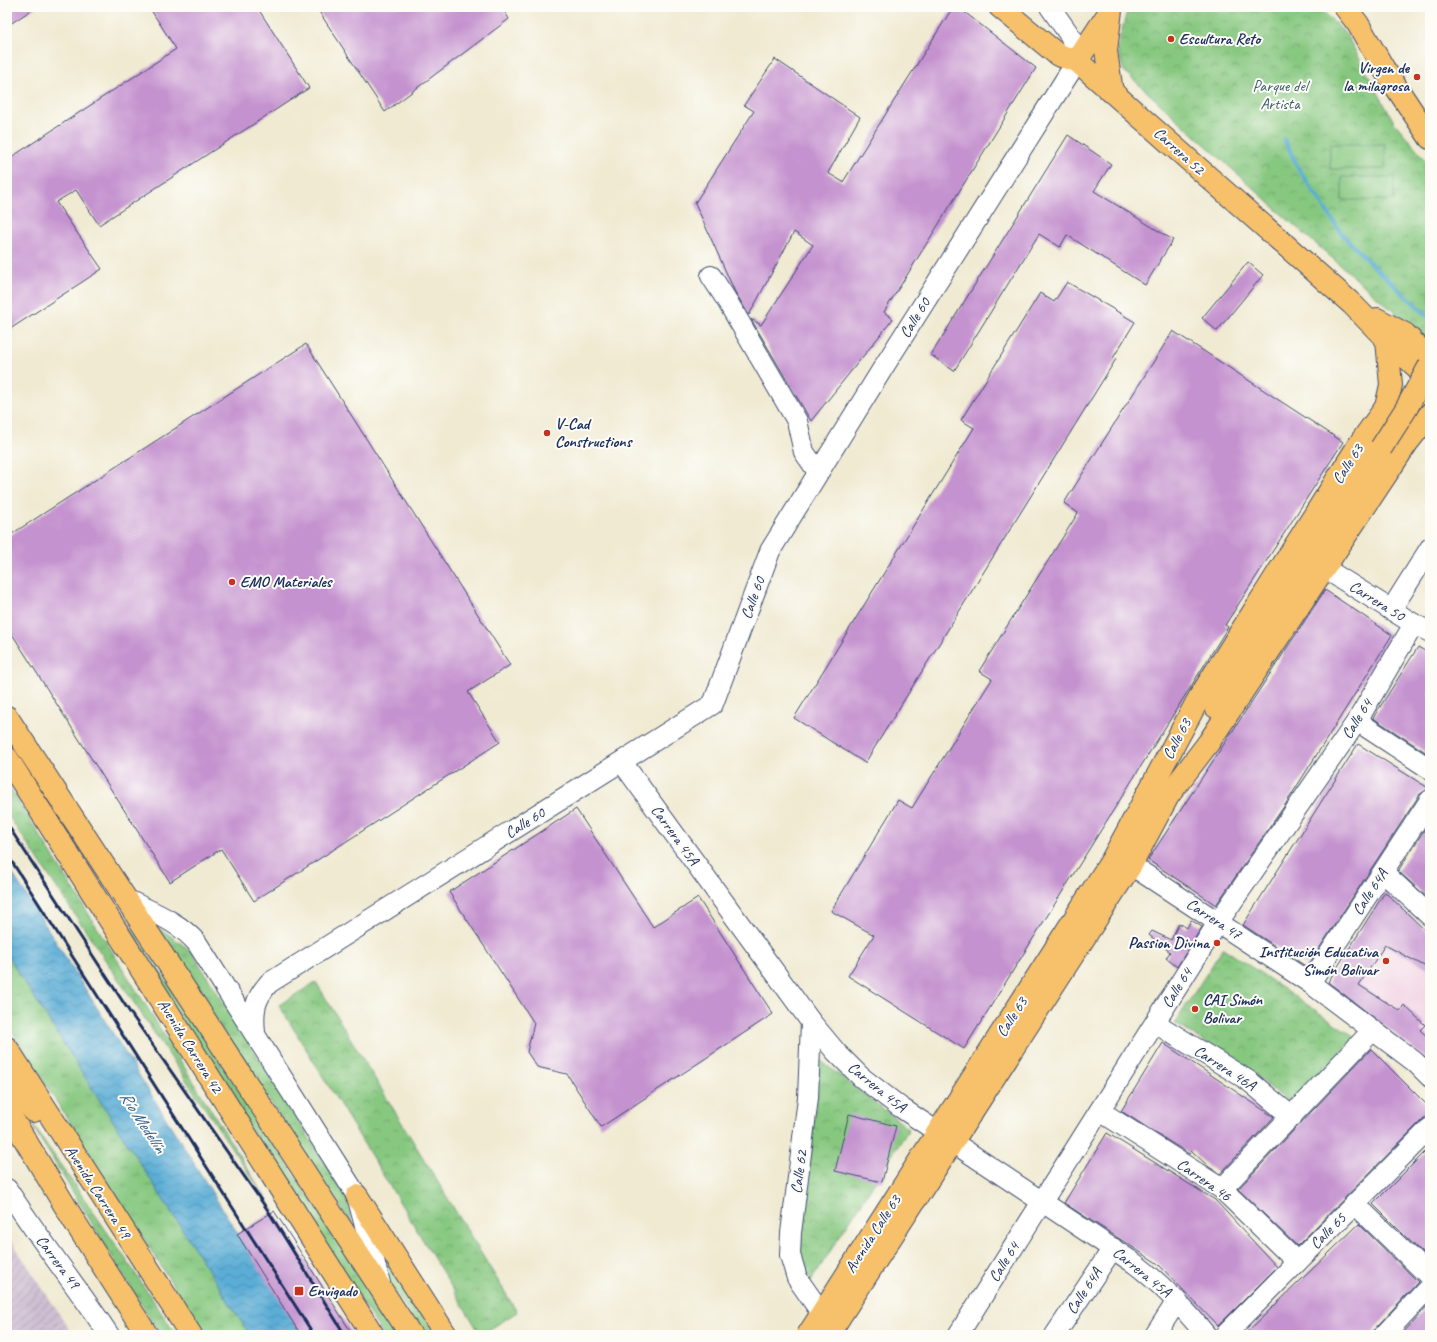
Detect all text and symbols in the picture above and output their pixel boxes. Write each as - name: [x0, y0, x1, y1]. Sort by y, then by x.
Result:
- place label: Escultura Reto: [1179, 29, 1262, 49]
- marker: Escultura Reto: [1166, 34, 1176, 44]
- place label: Virgen de la milagrosa: [1343, 58, 1411, 96]
- marker: Virgen de la milagrosa: [1412, 72, 1422, 82]
- park label: Parque del Artista: [1253, 76, 1311, 114]
- street label: Carrera 52: [1149, 123, 1210, 180]
- street label: Calle 60: [895, 293, 936, 342]
- place label: V-Cad Constructions: [555, 414, 634, 452]
- marker: V-Cad Constructions: [542, 428, 552, 438]
- street label: Calle 63: [1328, 439, 1369, 488]
- place label: EMO Materiales: [240, 572, 333, 592]
- street label: Calle 60: [736, 572, 770, 622]
- street label: Carrera 50: [1345, 576, 1410, 627]
- marker: EMO Materiales: [227, 577, 237, 587]
- street label: Calle 64: [1337, 694, 1378, 743]
- street label: Calle 63: [1158, 714, 1197, 763]
- street label: Carrera 45A: [646, 801, 704, 870]
- street label: Calle 60: [501, 802, 550, 843]
- street label: Calle 64A: [1348, 864, 1393, 919]
- street label: Carrera 47: [1183, 894, 1246, 945]
- place label: Passion Divina: [1128, 933, 1210, 953]
- marker: Passion Divina: [1212, 938, 1222, 948]
- place label: Institución Educativa Simón Bolivar: [1259, 942, 1380, 980]
- marker: Institución Educativa Simón Bolivar: [1381, 956, 1391, 966]
- street label: Calle 64: [1157, 963, 1198, 1012]
- place label: CAI Simón Bolivar: [1203, 990, 1263, 1028]
- street label: Calle 63: [992, 992, 1033, 1041]
- street label: Avenida Carrera 42: [153, 995, 228, 1098]
- marker: CAI Simón Bolivar: [1190, 1004, 1200, 1014]
- street label: Carrera 46A: [1190, 1041, 1261, 1096]
- street label: Carrera 45A: [844, 1057, 911, 1117]
- water label: Río Medellín: [115, 1087, 171, 1158]
- street label: Avenida Carrera 49: [60, 1142, 137, 1244]
- street label: Calle 62: [786, 1147, 812, 1195]
- street label: Carrera 46: [1173, 1154, 1236, 1206]
- street label: Avenida Calle 63: [840, 1190, 907, 1277]
- street label: Calle 65: [1306, 1208, 1351, 1253]
- street label: Carrera 49: [31, 1231, 86, 1294]
- street label: Calle 64: [984, 1237, 1025, 1286]
- street label: Carrera 45A: [1109, 1242, 1176, 1302]
- street label: Calle 64A: [1062, 1263, 1107, 1318]
- place label: Envigado: [308, 1281, 358, 1301]
- marker: Envigado: [293, 1285, 305, 1297]

